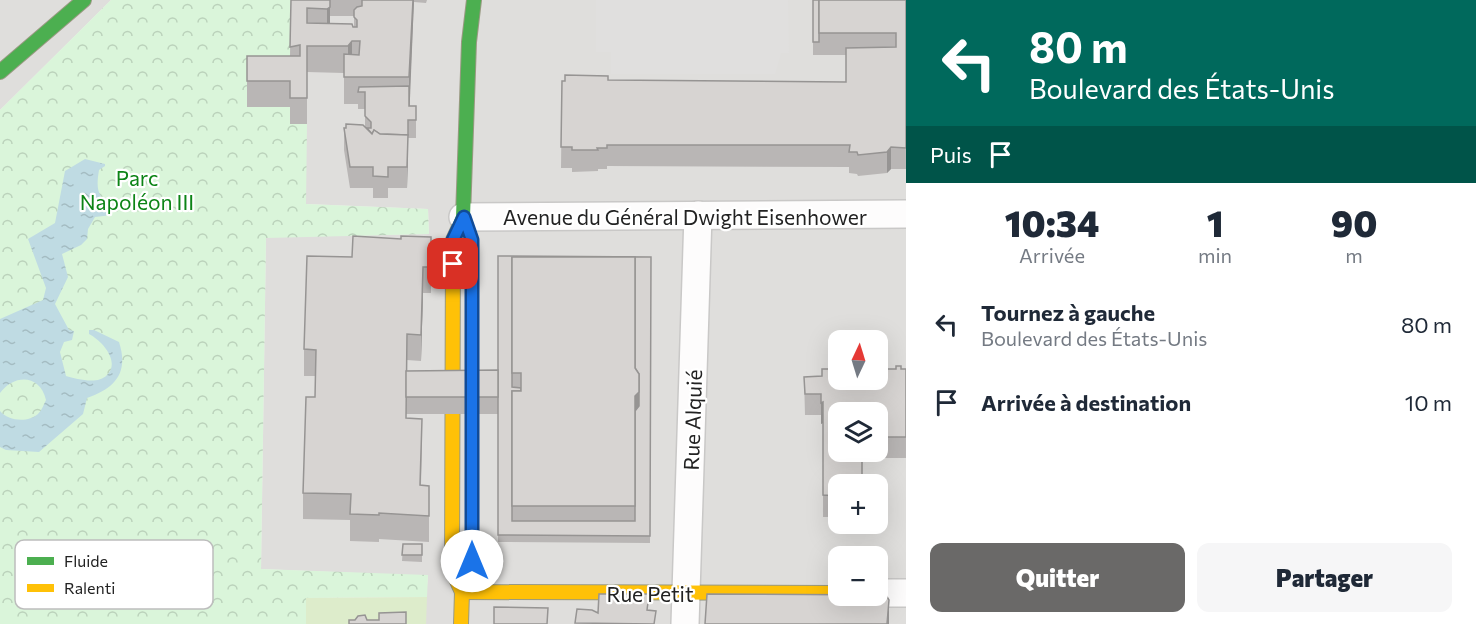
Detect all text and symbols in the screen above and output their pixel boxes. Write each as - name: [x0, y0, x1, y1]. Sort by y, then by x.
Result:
- text: 80 m: [1029, 20, 1128, 72]
- icon: left: [930, 24, 1008, 102]
- text: Boulevard des États-Unis: [1029, 72, 1335, 105]
- icon: arrive: [984, 138, 1017, 171]
- text: Puis: [930, 141, 972, 168]
- park label: Parc Napoléon III: [80, 165, 194, 214]
- text: 10:34: [1005, 200, 1099, 244]
- text: 1: [1207, 200, 1223, 244]
- text: 90: [1331, 200, 1377, 244]
- street label: Avenue du Général Dwight Eisenhower: [503, 204, 867, 229]
- pin: [427, 238, 478, 289]
- text: Arrivée: [1019, 243, 1085, 267]
- text: min: [1198, 243, 1232, 267]
- text: m: [1345, 243, 1363, 267]
- icon: arrive: [436, 247, 469, 280]
- text: Tournez à gauche: [981, 299, 1155, 326]
- icon: left: [930, 308, 963, 341]
- text: 80 m: [1401, 311, 1452, 338]
- text: Boulevard des États-Unis: [981, 326, 1207, 350]
- north arrow: [828, 330, 888, 390]
- map controls: [828, 330, 888, 606]
- street label: Rue Alquié: [678, 369, 706, 471]
- icon: arrive: [930, 386, 963, 419]
- text: Arrivée à destination: [981, 389, 1191, 416]
- text: 10 m: [1405, 389, 1452, 416]
- button: layers: [828, 402, 888, 462]
- button: +: [828, 474, 888, 534]
- position arrow: [440, 529, 504, 593]
- legend: [15, 540, 213, 609]
- button: Quitter: [930, 543, 1185, 612]
- button: Partager: [1197, 543, 1452, 612]
- button: −: [828, 546, 888, 606]
- text: Fluide: [64, 551, 108, 570]
- text: Ralenti: [64, 578, 115, 597]
- street label: Rue Petit: [606, 581, 694, 606]

